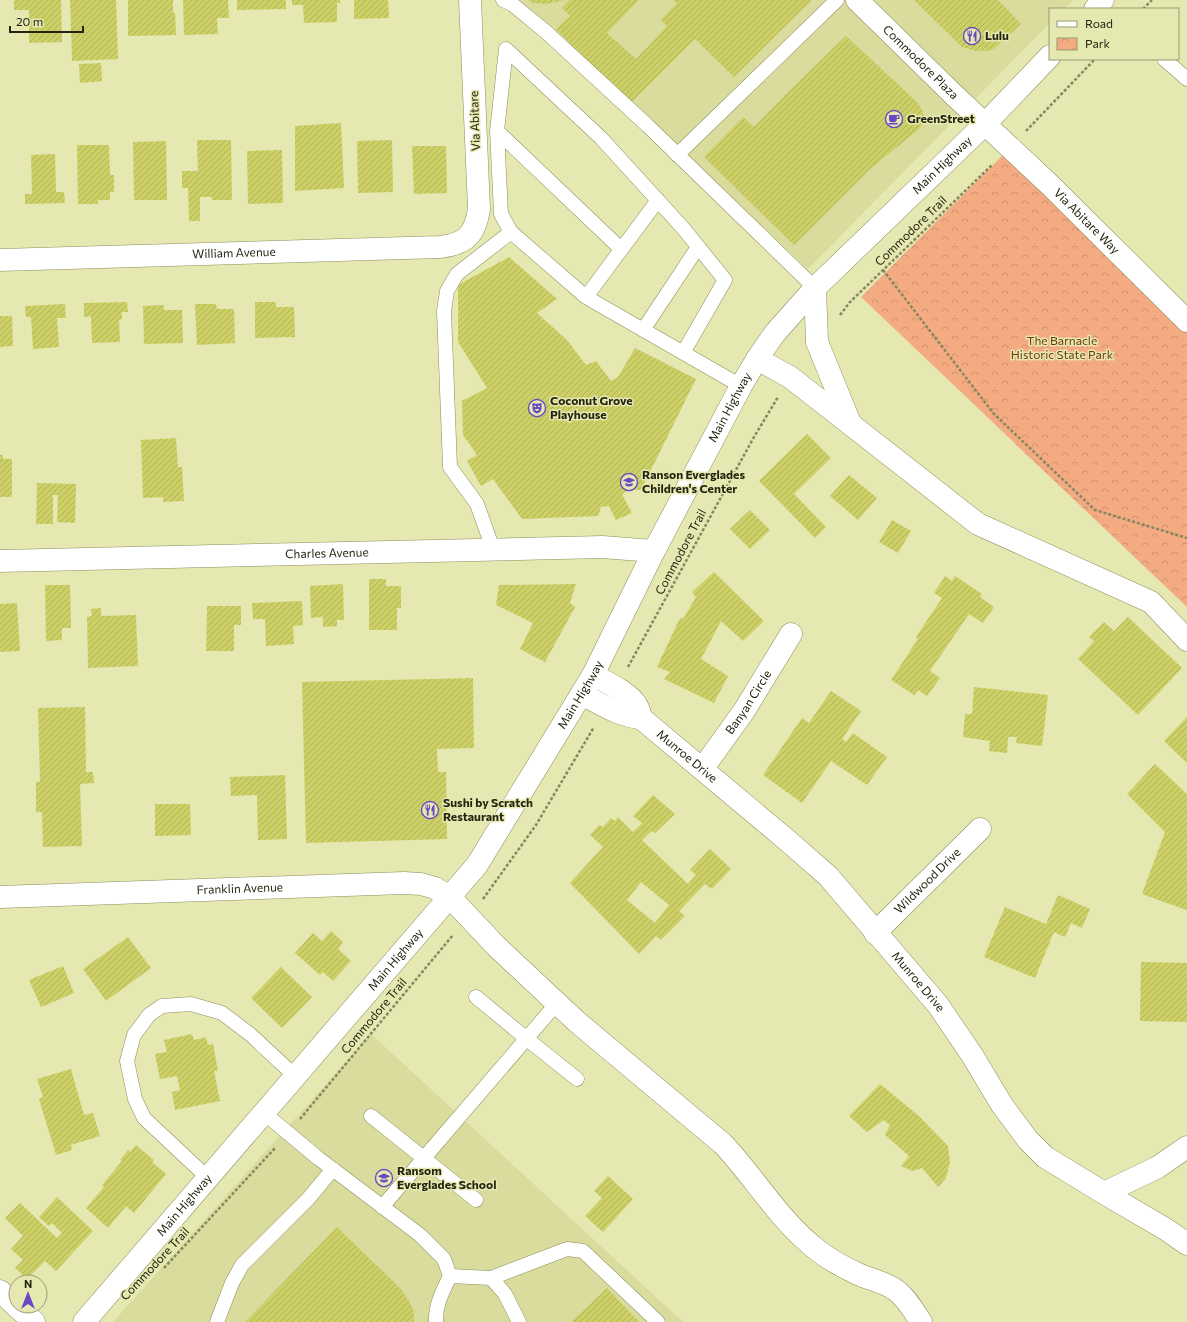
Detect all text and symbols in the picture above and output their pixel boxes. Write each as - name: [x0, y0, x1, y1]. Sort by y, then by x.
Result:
- scale bar: [10, 8, 83, 34]
- legend: [1049, 8, 1179, 60]
- text: 20 m: [16, 14, 43, 28]
- text: Road: [1085, 16, 1113, 30]
- street label: Commodore Plaza: [881, 22, 962, 102]
- restaurant icon: Lulu: [962, 26, 982, 46]
- place label: Lulu: [985, 28, 1009, 42]
- text: Park: [1085, 36, 1111, 50]
- street label: Via Abitare: [466, 91, 482, 152]
- cafe icon: GreenStreet: [884, 109, 904, 129]
- place label: GreenStreet: [907, 111, 975, 125]
- street label: Main Highway: [909, 133, 974, 196]
- street label: Via Abitare Way: [1052, 185, 1123, 256]
- street label: Commodore Trail: [871, 192, 949, 268]
- street label: William Avenue: [192, 244, 276, 260]
- park label: The Barnacle Historic State Park: [1011, 333, 1114, 361]
- street label: Main Highway: [705, 369, 754, 444]
- place label: Coconut Grove Playhouse: [550, 393, 633, 421]
- theatre icon: Coconut Grove Playhouse: [527, 398, 547, 418]
- place label: Ranson Everglades Children's Center: [642, 467, 745, 495]
- school or university icon: Ranson Everglades Children's Center: [619, 472, 639, 492]
- street label: Commodore Trail: [652, 506, 709, 597]
- street label: Charles Avenue: [285, 544, 369, 560]
- street label: Main Highway: [554, 658, 605, 731]
- street label: Banyan Circle: [722, 667, 773, 736]
- street label: Munroe Drive: [655, 726, 721, 785]
- place label: Sushi by Scratch Restaurant: [443, 795, 533, 823]
- restaurant icon: Sushi by Scratch Restaurant: [420, 800, 440, 820]
- street label: Wildwood Drive: [891, 844, 963, 916]
- street label: Franklin Avenue: [196, 879, 283, 896]
- street label: Main Highway: [364, 925, 425, 993]
- street label: Munroe Drive: [889, 948, 948, 1014]
- street label: Commodore Trail: [337, 975, 409, 1056]
- place label: Ransom Everglades School: [397, 1163, 496, 1191]
- school or university icon: Ransom Everglades School: [374, 1168, 394, 1188]
- street label: Main Highway: [153, 1171, 214, 1238]
- street label: Commodore Trail: [117, 1224, 192, 1303]
- north arrow: [8, 1274, 48, 1314]
- text: N: [24, 1277, 32, 1290]

